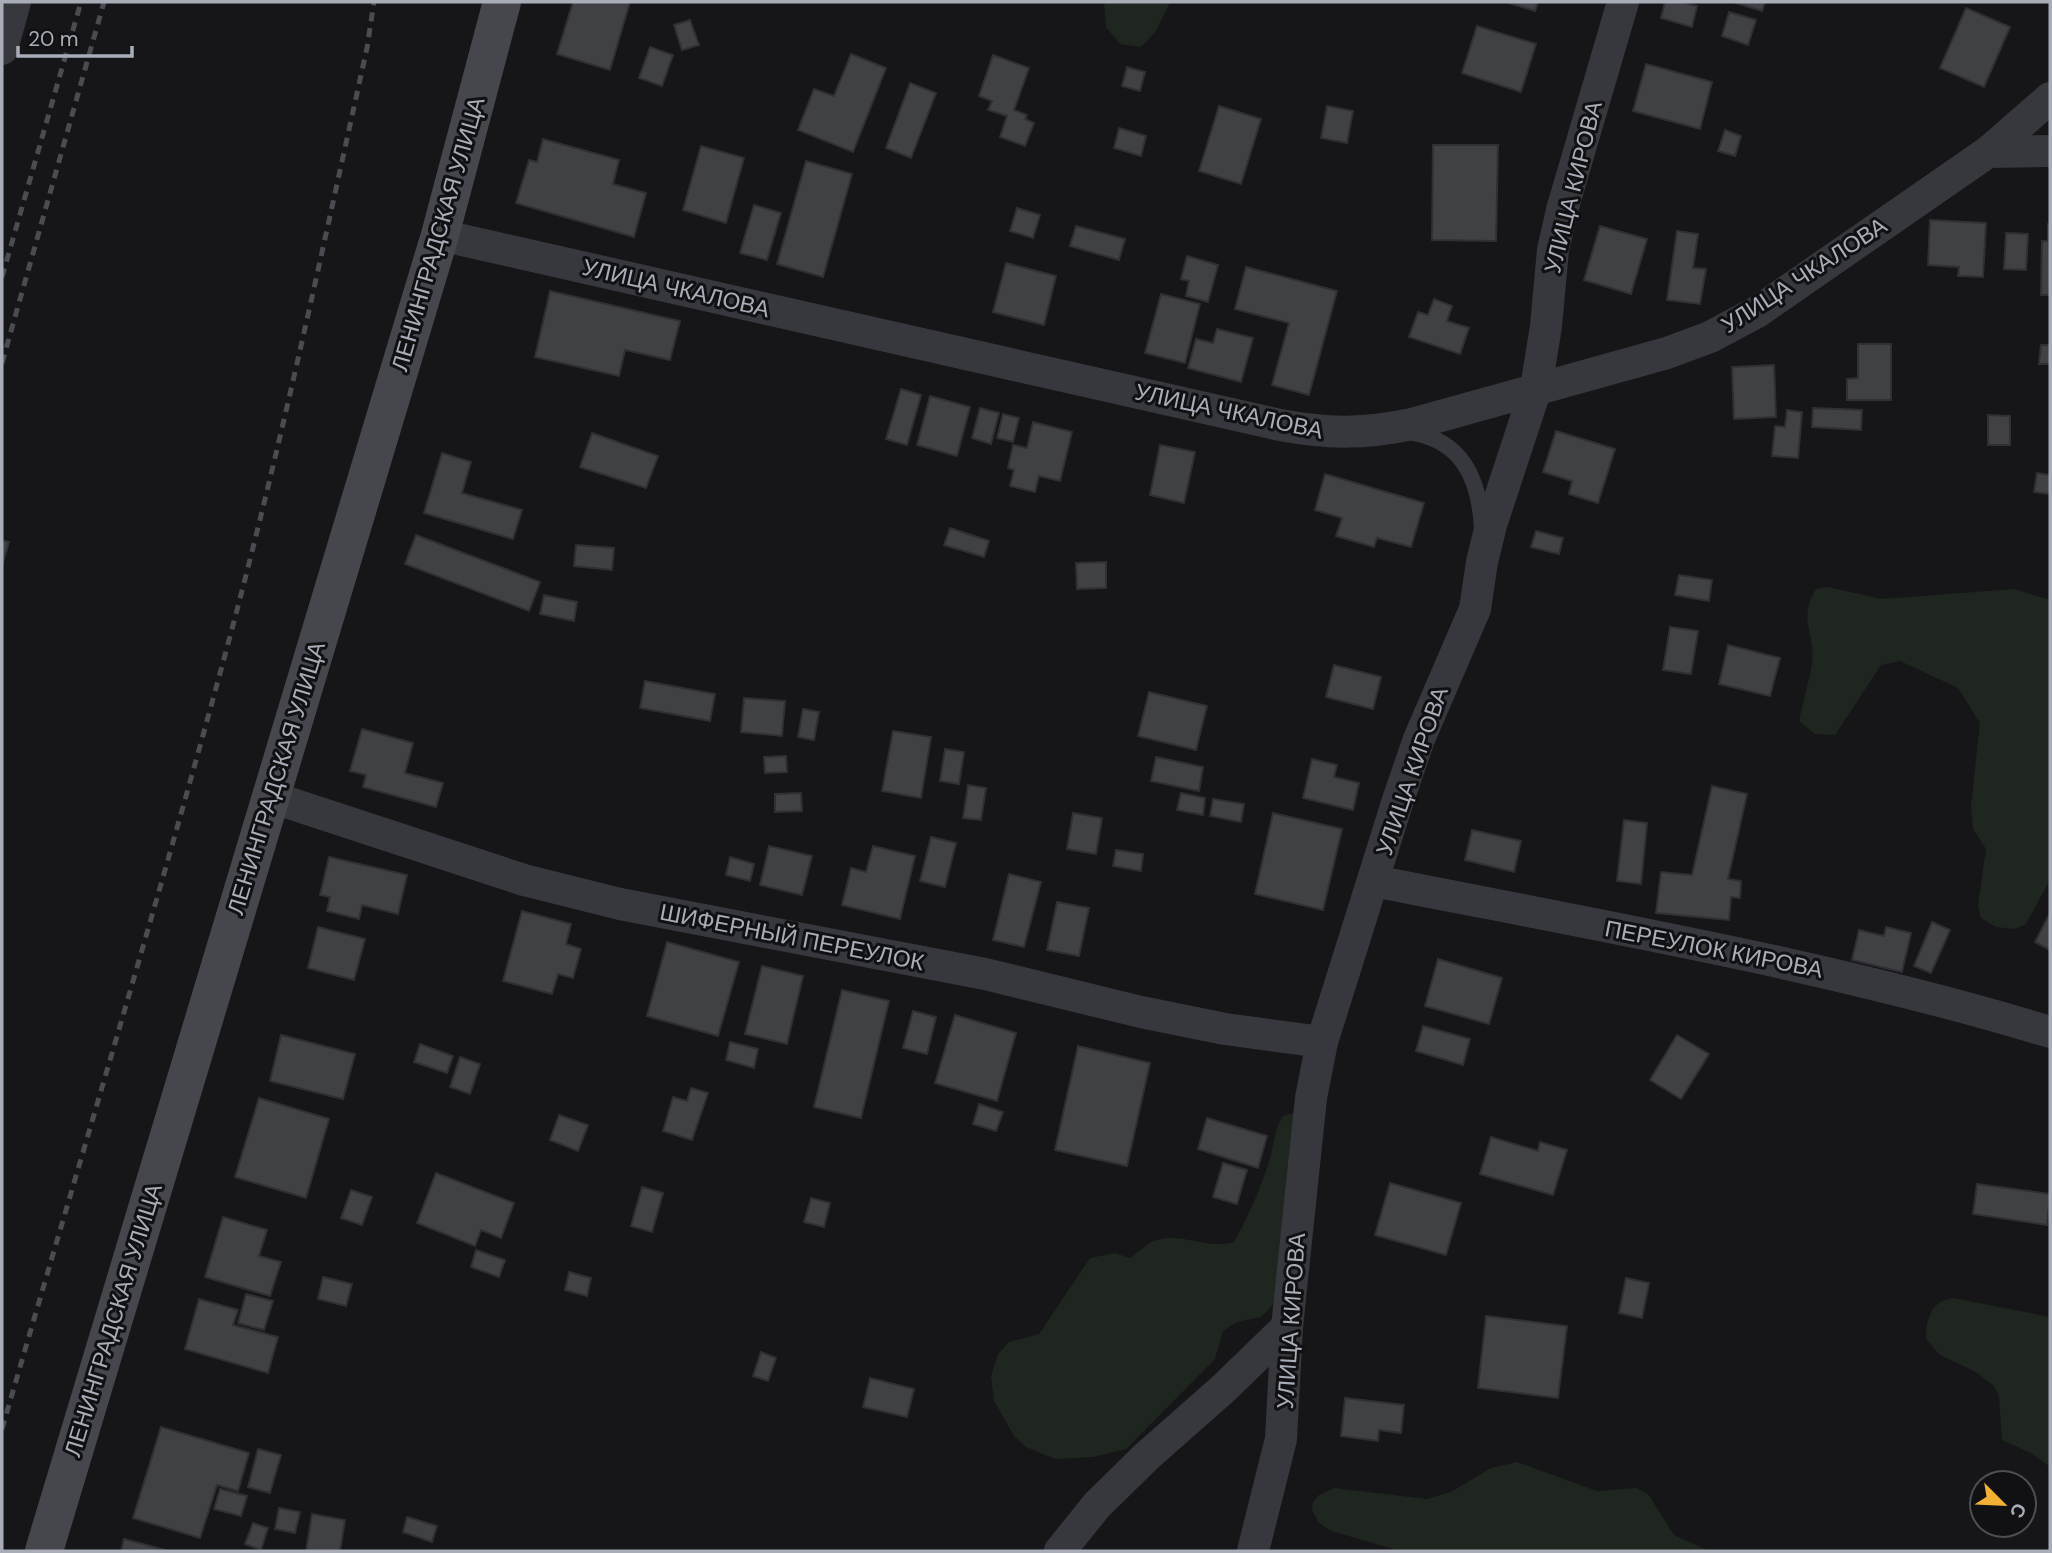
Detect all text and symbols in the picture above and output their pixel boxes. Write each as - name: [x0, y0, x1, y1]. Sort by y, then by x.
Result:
- scale bar: [18, 14, 131, 58]
- text: 20 m: [28, 25, 79, 53]
- street label: ЛЕНИНГРАДСКАЯ УЛИЦА: [384, 93, 492, 375]
- street label: УЛИЦА КИРОВА: [1537, 97, 1609, 276]
- street label: УЛИЦА ЧКАЛОВА: [1716, 210, 1893, 340]
- street label: УЛИЦА ЧКАЛОВА: [579, 252, 773, 324]
- street label: УЛИЦА ЧКАЛОВА: [1132, 376, 1326, 446]
- street label: ЛЕНИНГРАДСКАЯ УЛИЦА: [220, 637, 332, 918]
- street label: УЛИЦА КИРОВА: [1369, 682, 1455, 859]
- street label: ШИФЕРНЫЙ ПЕРЕУЛОК: [658, 897, 927, 977]
- street label: ПЕРЕУЛОК КИРОВА: [1602, 913, 1826, 985]
- street label: ЛЕНИНГРАДСКАЯ УЛИЦА: [57, 1179, 169, 1460]
- street label: УЛИЦА КИРОВА: [1270, 1231, 1312, 1410]
- north arrow: [1968, 1469, 2038, 1539]
- text: С: [2004, 1499, 2032, 1522]

